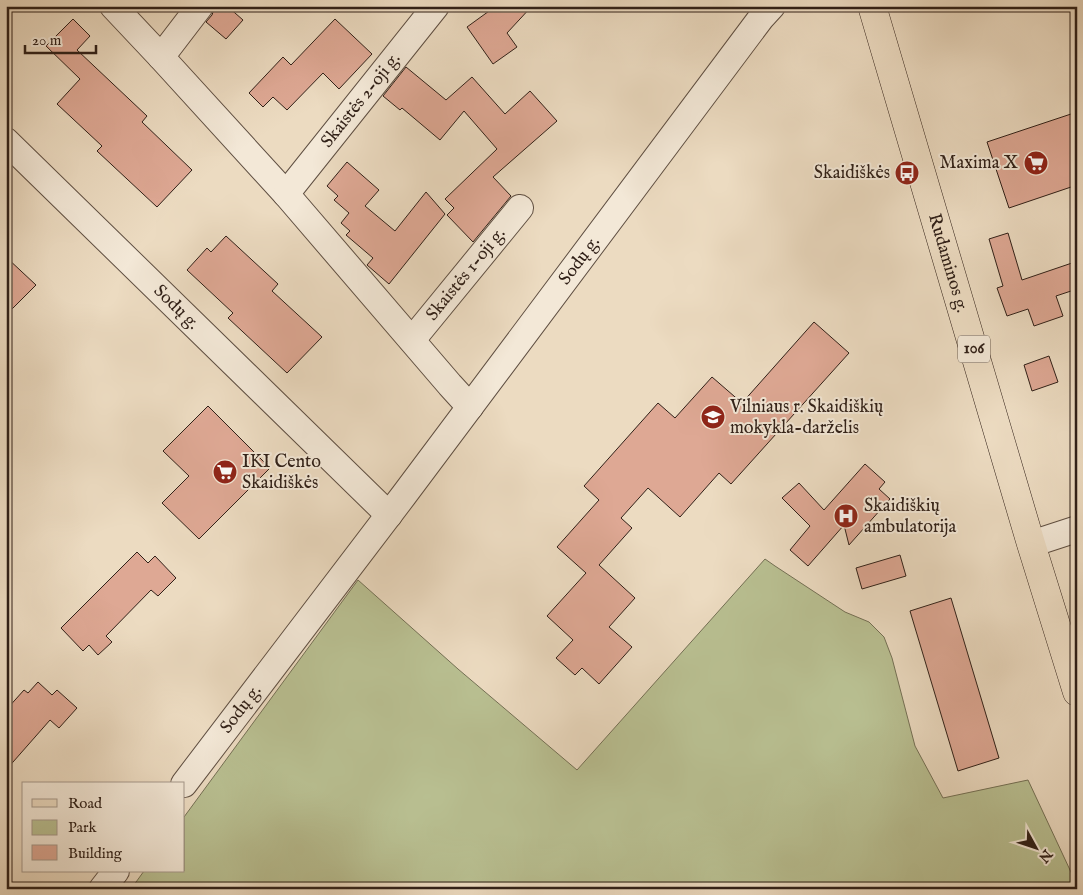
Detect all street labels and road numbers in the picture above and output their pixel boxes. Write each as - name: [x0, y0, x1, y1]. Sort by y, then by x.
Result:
- street label: Skaistės 2-oji g.: [316, 48, 406, 153]
- street label: Rudaminos g.: [922, 211, 973, 315]
- street label: Skaistės 1-oji g.: [421, 223, 511, 326]
- street label: Sodų g.: [554, 232, 605, 290]
- street label: Sodų g.: [148, 280, 204, 335]
- road number: 106: [958, 336, 990, 362]
- street label: Sodų g.: [215, 680, 267, 738]

